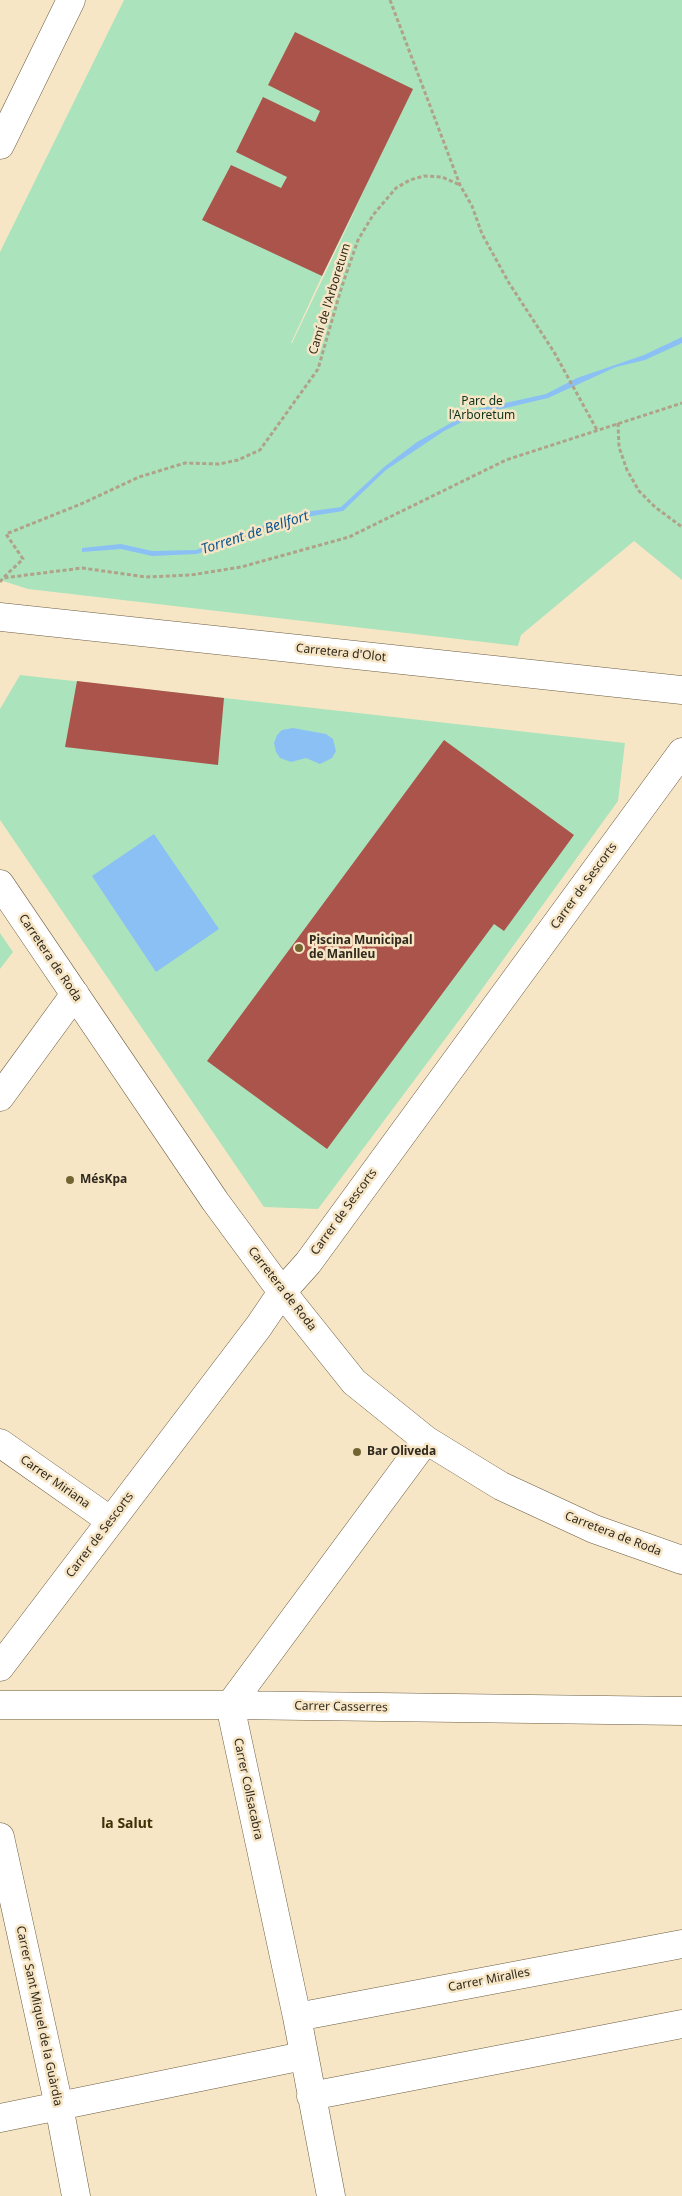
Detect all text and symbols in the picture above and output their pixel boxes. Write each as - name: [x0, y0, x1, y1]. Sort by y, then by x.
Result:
- street label: Camí de l'Arboretum: [306, 242, 354, 356]
- park label: Parc de l'Arboretum: [449, 395, 515, 423]
- water label: Torrent de Bellfort: [199, 508, 311, 558]
- street label: Carretera d'Olot: [295, 641, 387, 665]
- street label: Carrer de Sescorts: [548, 840, 620, 932]
- street label: Carretera de Roda: [15, 911, 85, 1005]
- place label: Piscina Municipal de Manlleu: [309, 934, 413, 962]
- marker: Piscina Municipal de Manlleu: [293, 942, 305, 954]
- street label: Carrer de Sescorts: [308, 1166, 380, 1258]
- place label: MésKpa: [80, 1173, 127, 1187]
- marker: MésKpa: [64, 1174, 76, 1186]
- street label: Carretera de Roda: [245, 1244, 319, 1334]
- place label: Bar Oliveda: [367, 1445, 436, 1459]
- marker: Bar Oliveda: [351, 1446, 363, 1458]
- street label: Carrer Miriana: [17, 1453, 93, 1511]
- street label: Carrer de Sescorts: [63, 1489, 137, 1581]
- street label: Carretera de Roda: [563, 1509, 663, 1559]
- street label: Carrer Casserres: [294, 1699, 388, 1715]
- street label: Carrer Collsacabra: [230, 1737, 266, 1841]
- district label: la Salut: [101, 1816, 153, 1832]
- street label: Carrer Sant Miquel de la Guàrdia: [13, 1925, 65, 2107]
- street label: Carrer Miralles: [447, 1965, 531, 1995]

